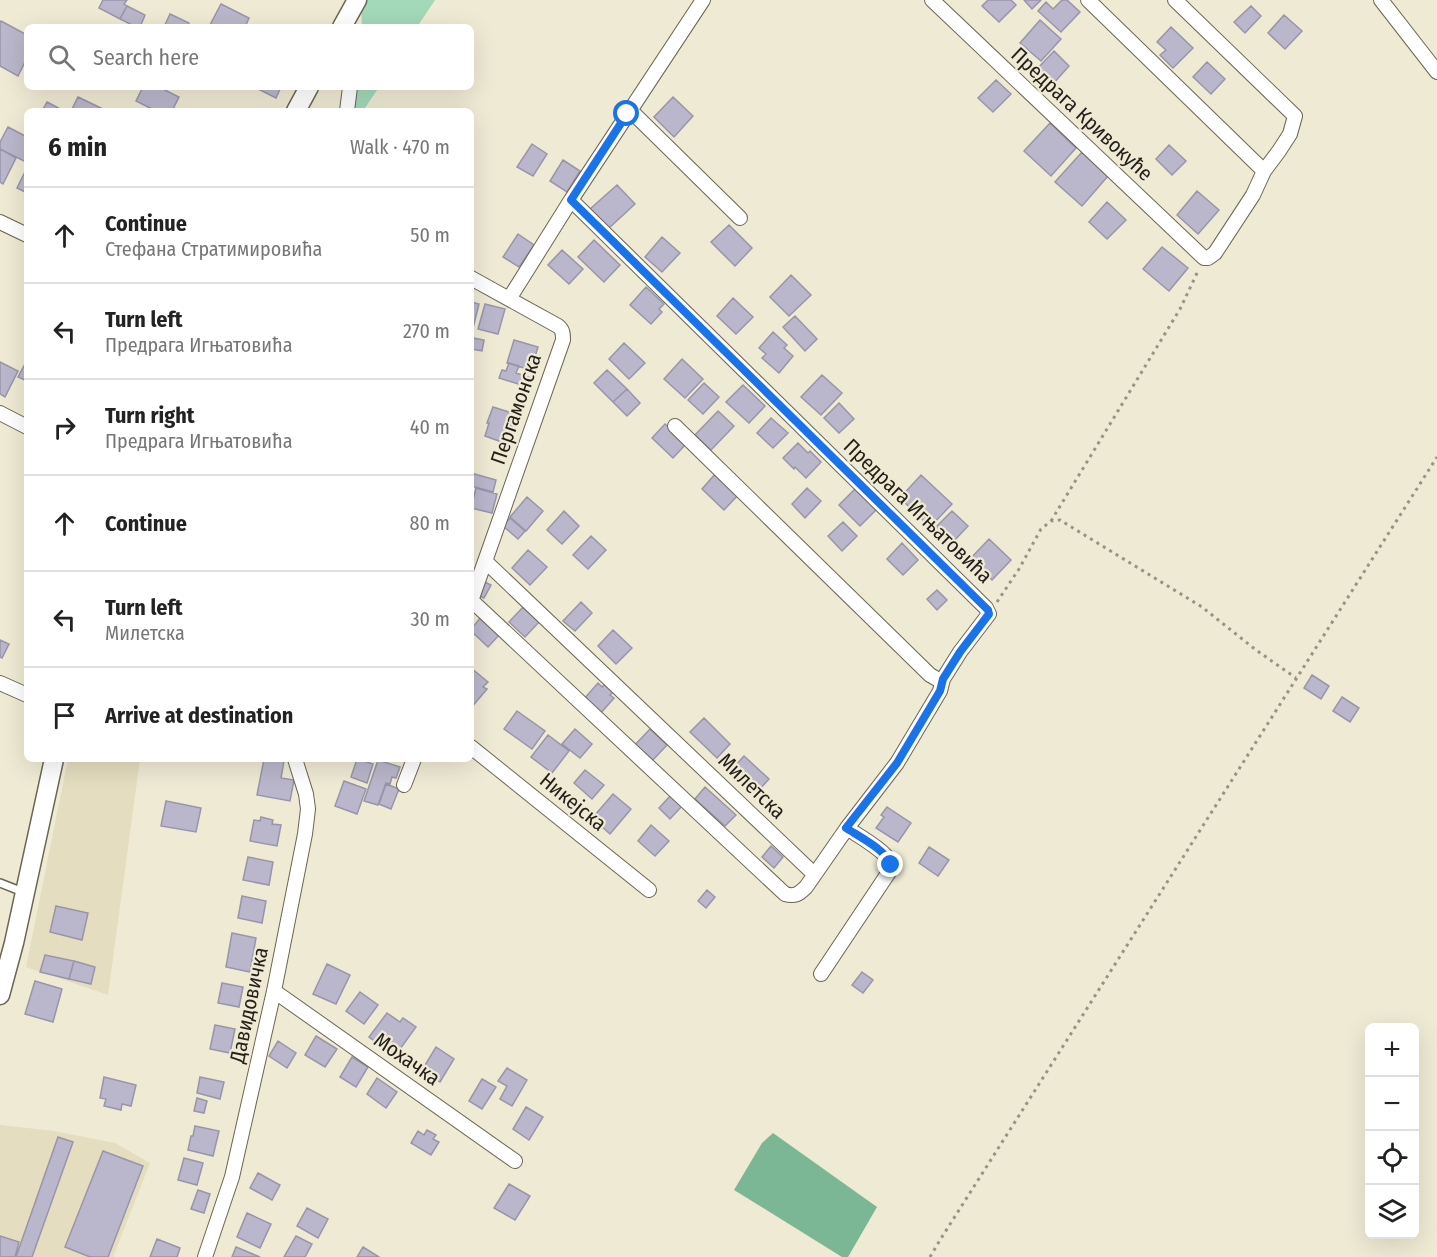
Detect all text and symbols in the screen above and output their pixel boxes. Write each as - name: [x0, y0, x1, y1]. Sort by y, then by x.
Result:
- search box: [24, 24, 474, 90]
- icon: search: [45, 41, 78, 74]
- street label: Предрага Кривокуће: [1006, 42, 1158, 186]
- text: Search here: [93, 44, 199, 71]
- route start: [613, 100, 639, 126]
- text: 6 min: [48, 132, 107, 163]
- text: Walk · 470 m: [350, 135, 450, 159]
- text: Continue: [105, 210, 187, 237]
- icon: ahead: [48, 219, 81, 252]
- text: 50 m: [410, 223, 450, 247]
- text: Стефана Стратимировића: [105, 237, 322, 261]
- text: Turn left: [105, 306, 183, 333]
- icon: left: [48, 315, 81, 348]
- text: 270 m: [403, 319, 450, 343]
- text: Предрага Игњатовића: [105, 333, 293, 357]
- street label: Пергамонска: [485, 350, 547, 468]
- text: Turn right: [105, 402, 194, 429]
- icon: right: [48, 411, 81, 444]
- text: 40 m: [410, 415, 450, 439]
- text: Предрага Игњатовића: [105, 429, 293, 453]
- street label: Предрага Игњатовића: [838, 433, 998, 589]
- icon: ahead: [48, 507, 81, 540]
- text: Continue: [105, 510, 187, 537]
- text: 80 m: [410, 511, 450, 535]
- text: Turn left: [105, 594, 183, 621]
- icon: left: [48, 603, 81, 636]
- text: 30 m: [410, 607, 450, 631]
- text: Милетска: [105, 621, 185, 645]
- icon: arrive: [48, 699, 81, 732]
- text: Arrive at destination: [105, 702, 293, 729]
- street label: Милетска: [713, 748, 791, 824]
- street label: Никејска: [534, 767, 612, 837]
- route end: [877, 851, 903, 877]
- street label: Давидовичка: [224, 945, 274, 1066]
- map controls: [1365, 1023, 1419, 1239]
- button: +: [1365, 1023, 1419, 1077]
- street label: Мохачка: [369, 1027, 445, 1091]
- button: −: [1365, 1077, 1419, 1131]
- button: locate: [1365, 1131, 1419, 1185]
- button: layers: [1365, 1185, 1419, 1239]

